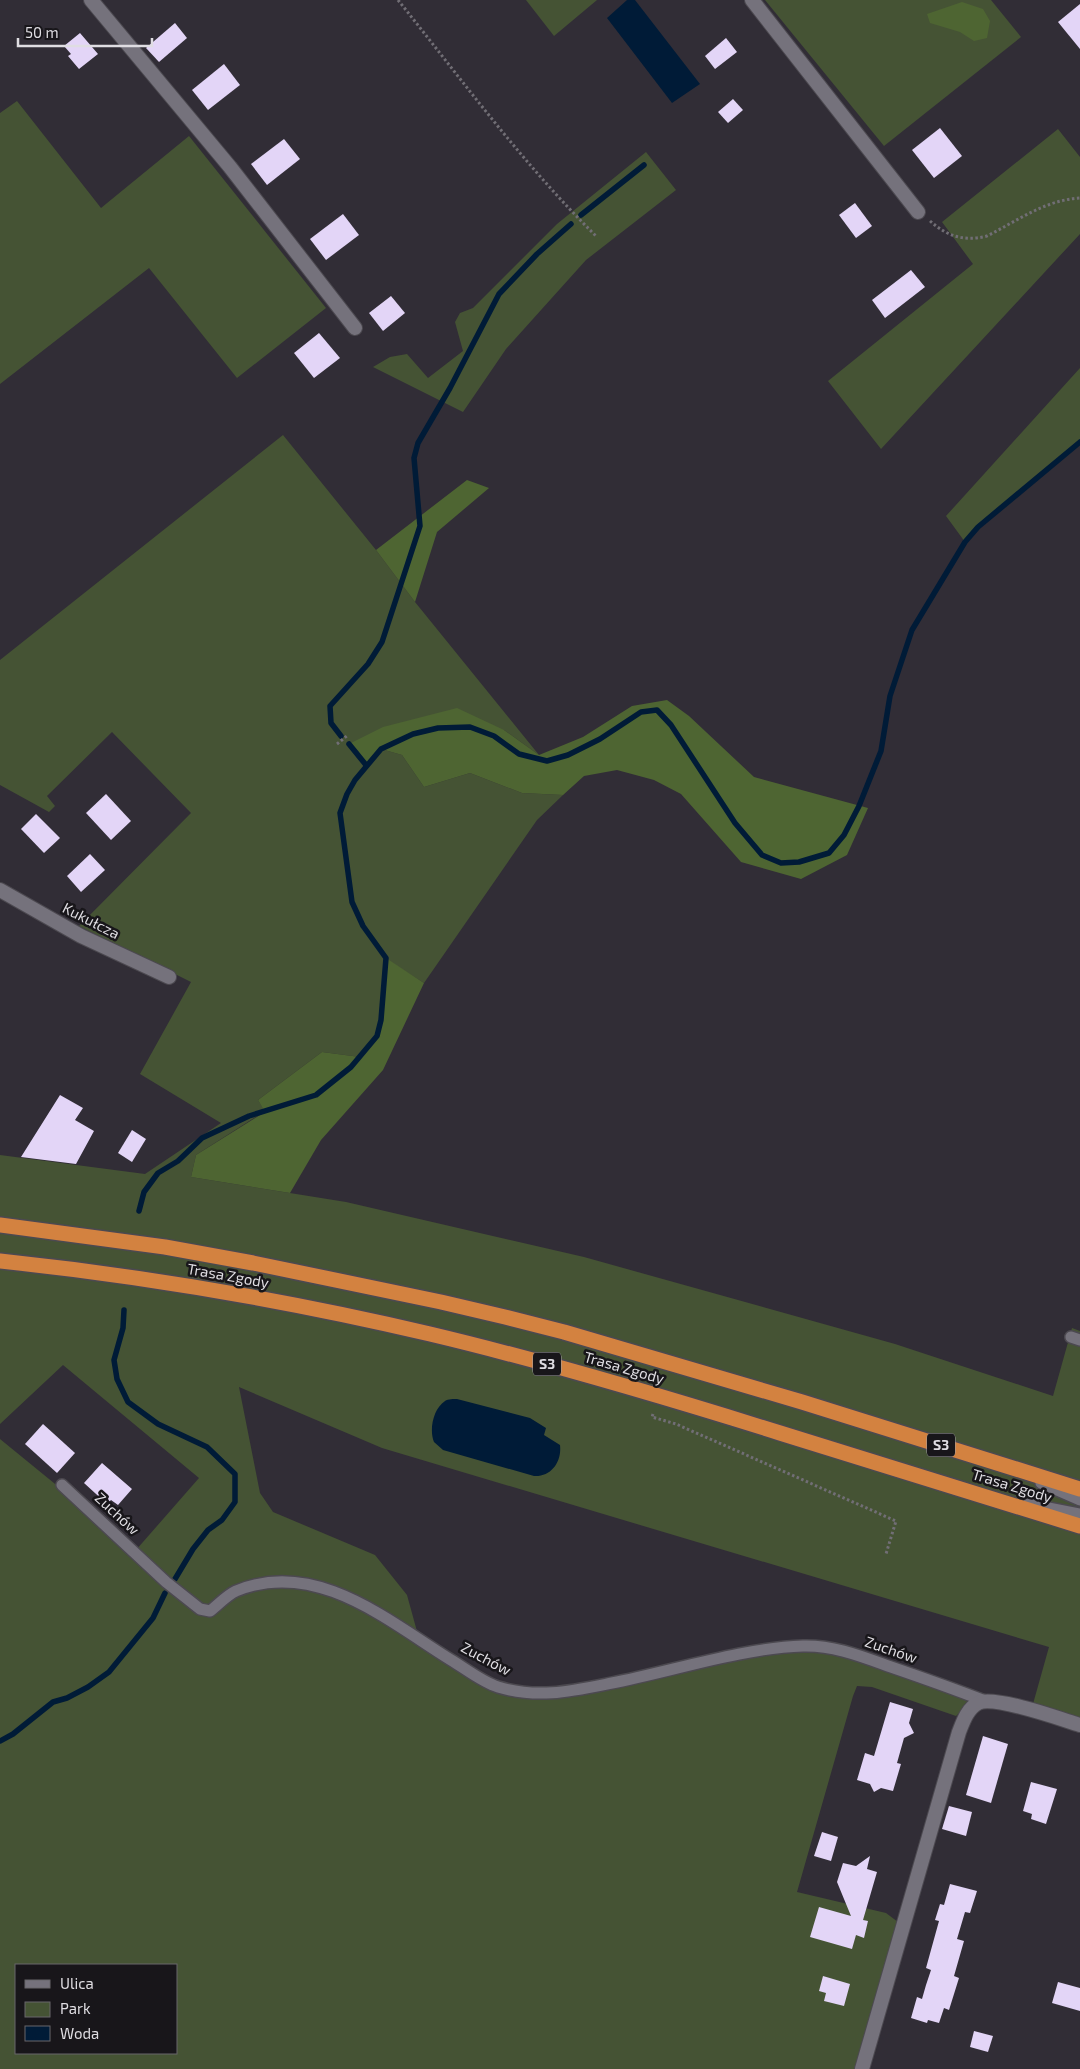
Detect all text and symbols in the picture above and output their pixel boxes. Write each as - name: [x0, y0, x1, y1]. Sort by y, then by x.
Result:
- scale bar: [18, 15, 151, 47]
- text: 50 m: [25, 23, 59, 41]
- street label: Kukułcza: [60, 898, 123, 942]
- street label: Trasa Zgody: [186, 1259, 270, 1291]
- street label: Trasa Zgody: [582, 1347, 667, 1387]
- road number: S3: [533, 1352, 561, 1376]
- road number: S3: [927, 1434, 955, 1456]
- street label: Trasa Zgody: [970, 1464, 1054, 1506]
- street label: Zuchów: [92, 1488, 144, 1538]
- street label: Zuchów: [863, 1632, 920, 1666]
- street label: Zuchów: [458, 1638, 515, 1679]
- legend: [15, 1964, 178, 2054]
- text: Ulica: [60, 1974, 94, 1992]
- text: Park: [60, 1999, 91, 2017]
- text: Woda: [60, 2024, 99, 2042]

